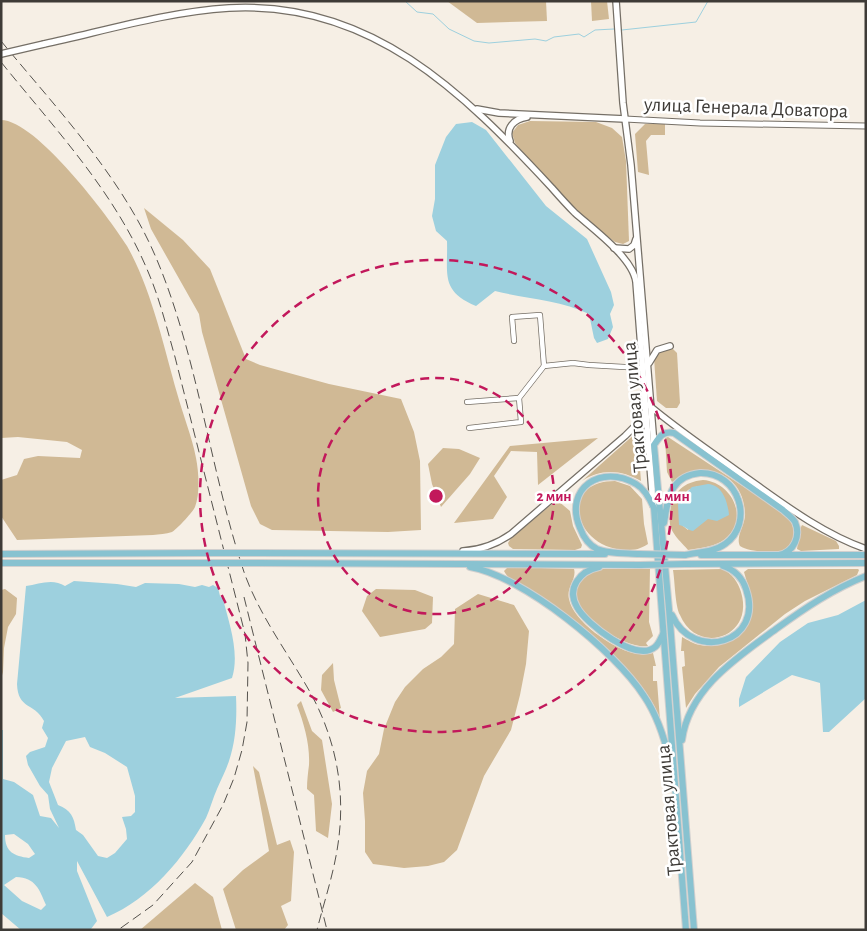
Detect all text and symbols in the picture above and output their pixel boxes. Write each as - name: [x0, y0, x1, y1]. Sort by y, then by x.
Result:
- street label: улица Генерала Доватора: [643, 94, 848, 122]
- street label: Трактовая улица: [619, 341, 651, 473]
- centre of rings: [427, 487, 445, 505]
- text: 2 мин: [536, 489, 572, 504]
- text: 4 мин: [654, 489, 690, 504]
- street label: Трактовая улица: [653, 744, 685, 876]

